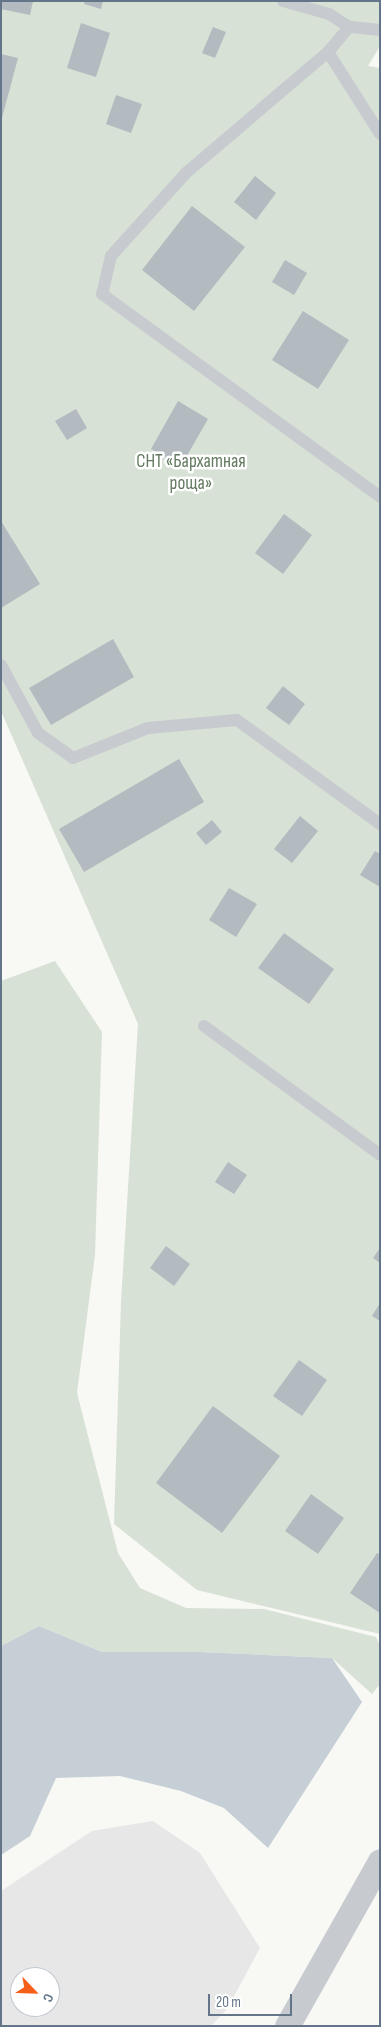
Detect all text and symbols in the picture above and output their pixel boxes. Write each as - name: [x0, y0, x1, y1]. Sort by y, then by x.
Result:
- park label: СНТ «Бархатная роща»: [136, 451, 246, 495]
- north arrow: [10, 1967, 60, 2017]
- scale bar: [211, 1984, 295, 2016]
- text: С: [39, 1991, 57, 2005]
- text: 20 m: [216, 1993, 241, 2012]

